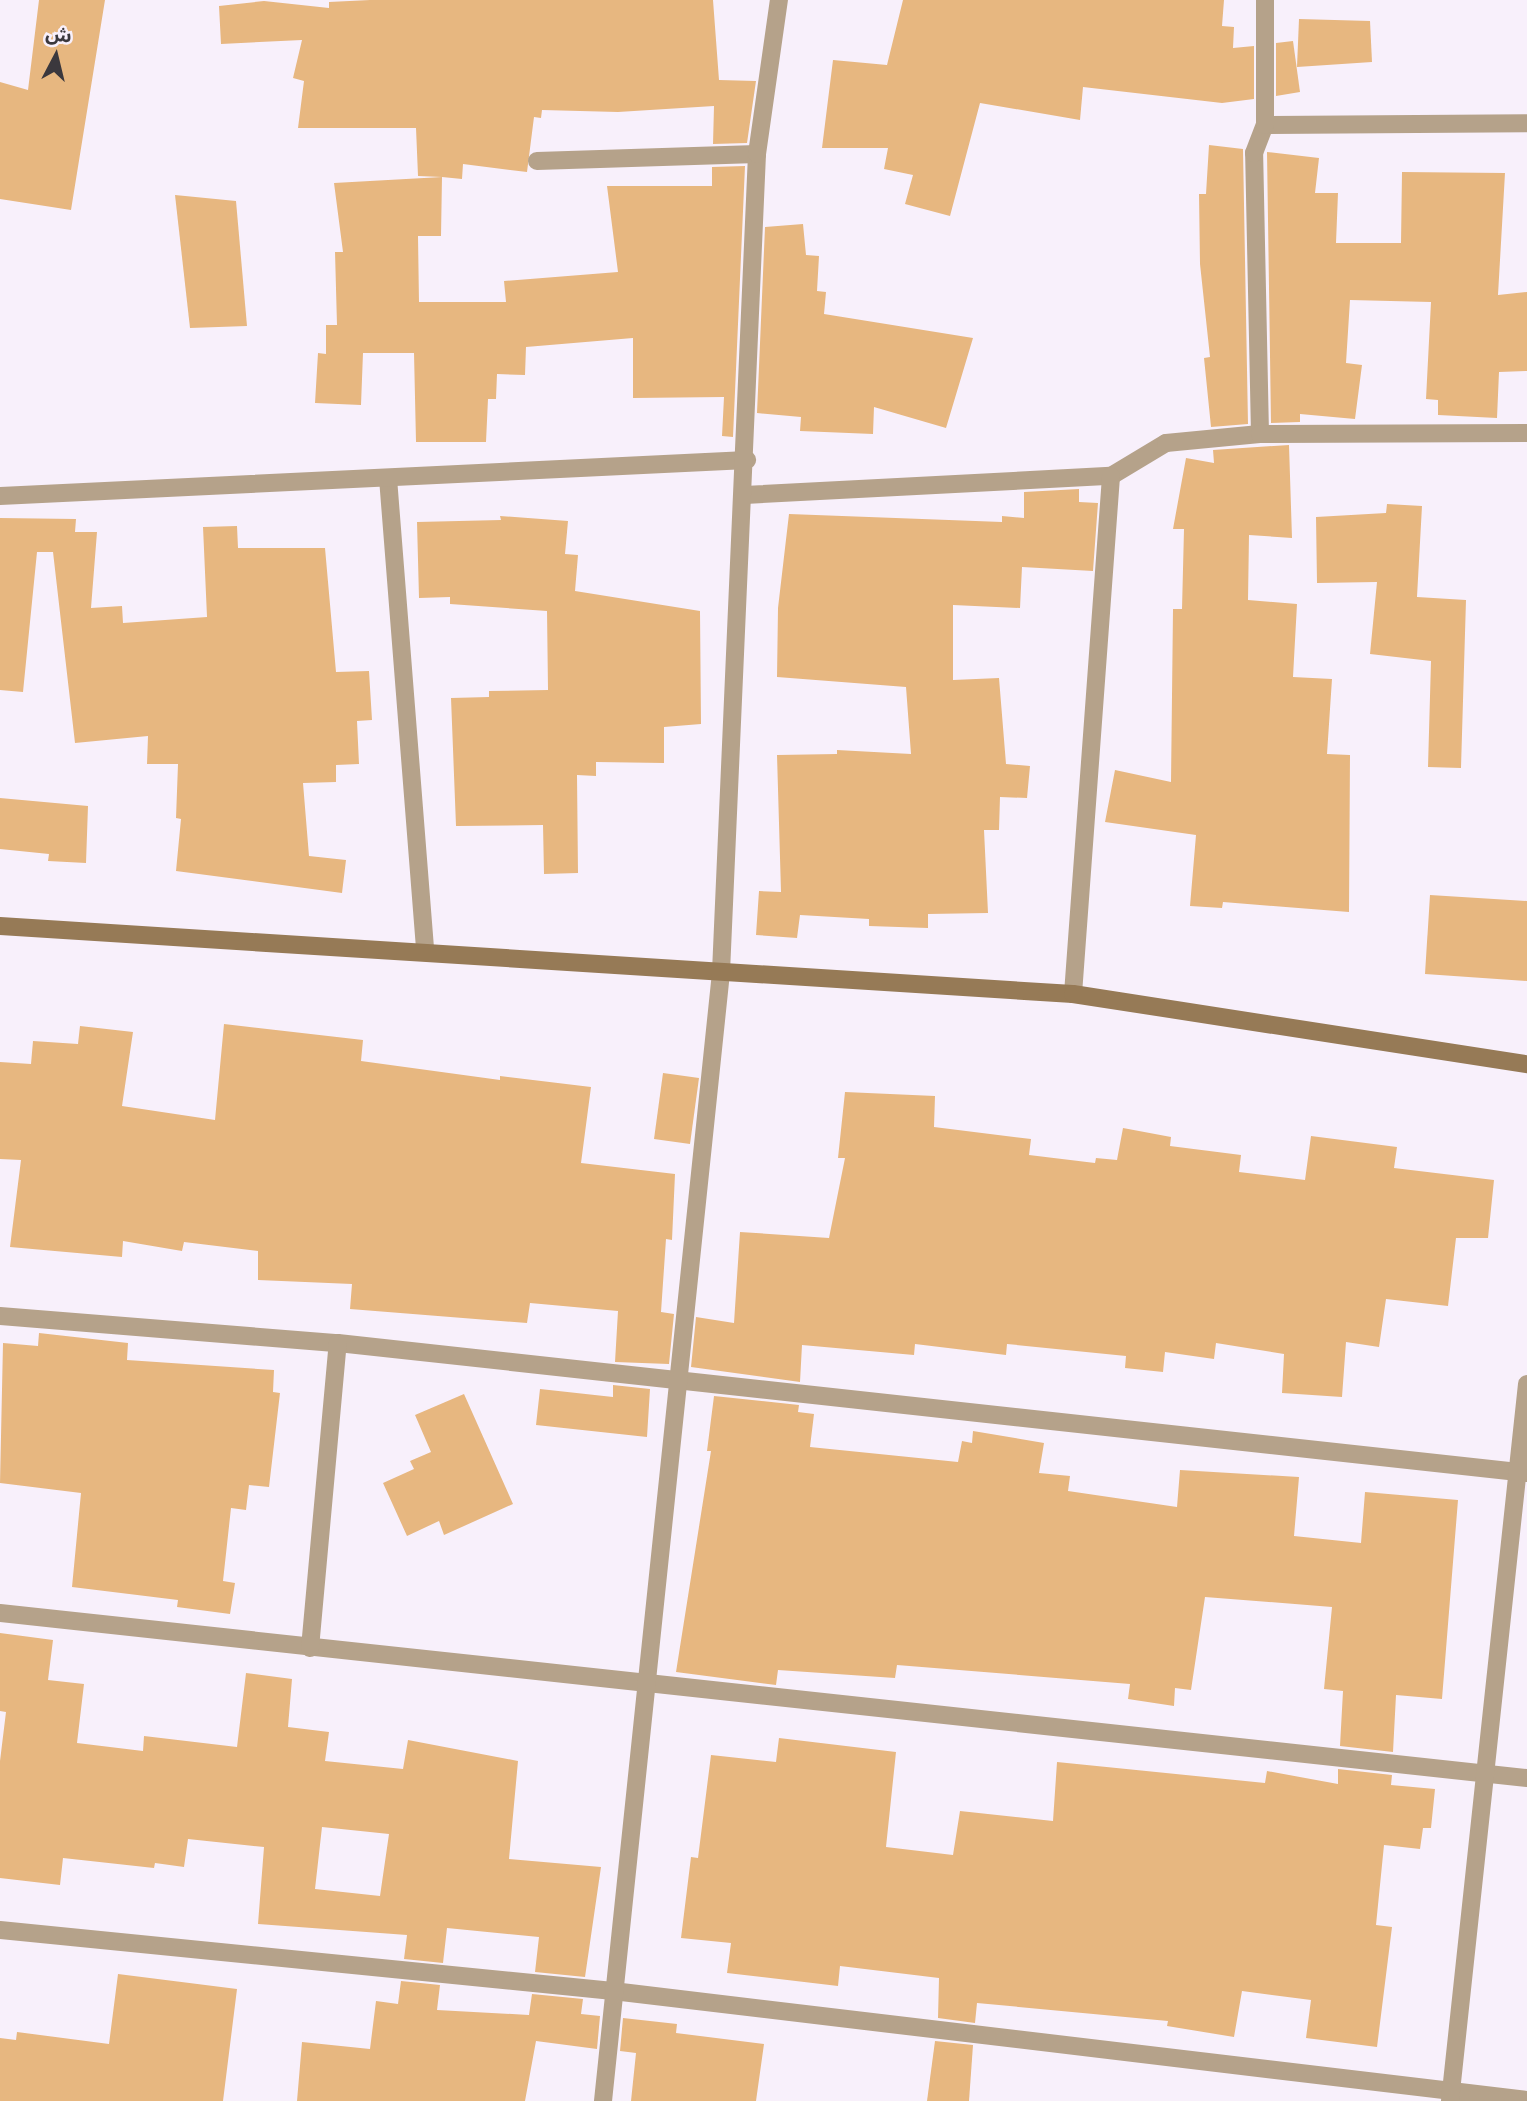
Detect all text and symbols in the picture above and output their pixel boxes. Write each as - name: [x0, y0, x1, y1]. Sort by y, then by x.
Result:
- north arrow: [21, 21, 91, 91]
- text: ش: [44, 21, 73, 49]

